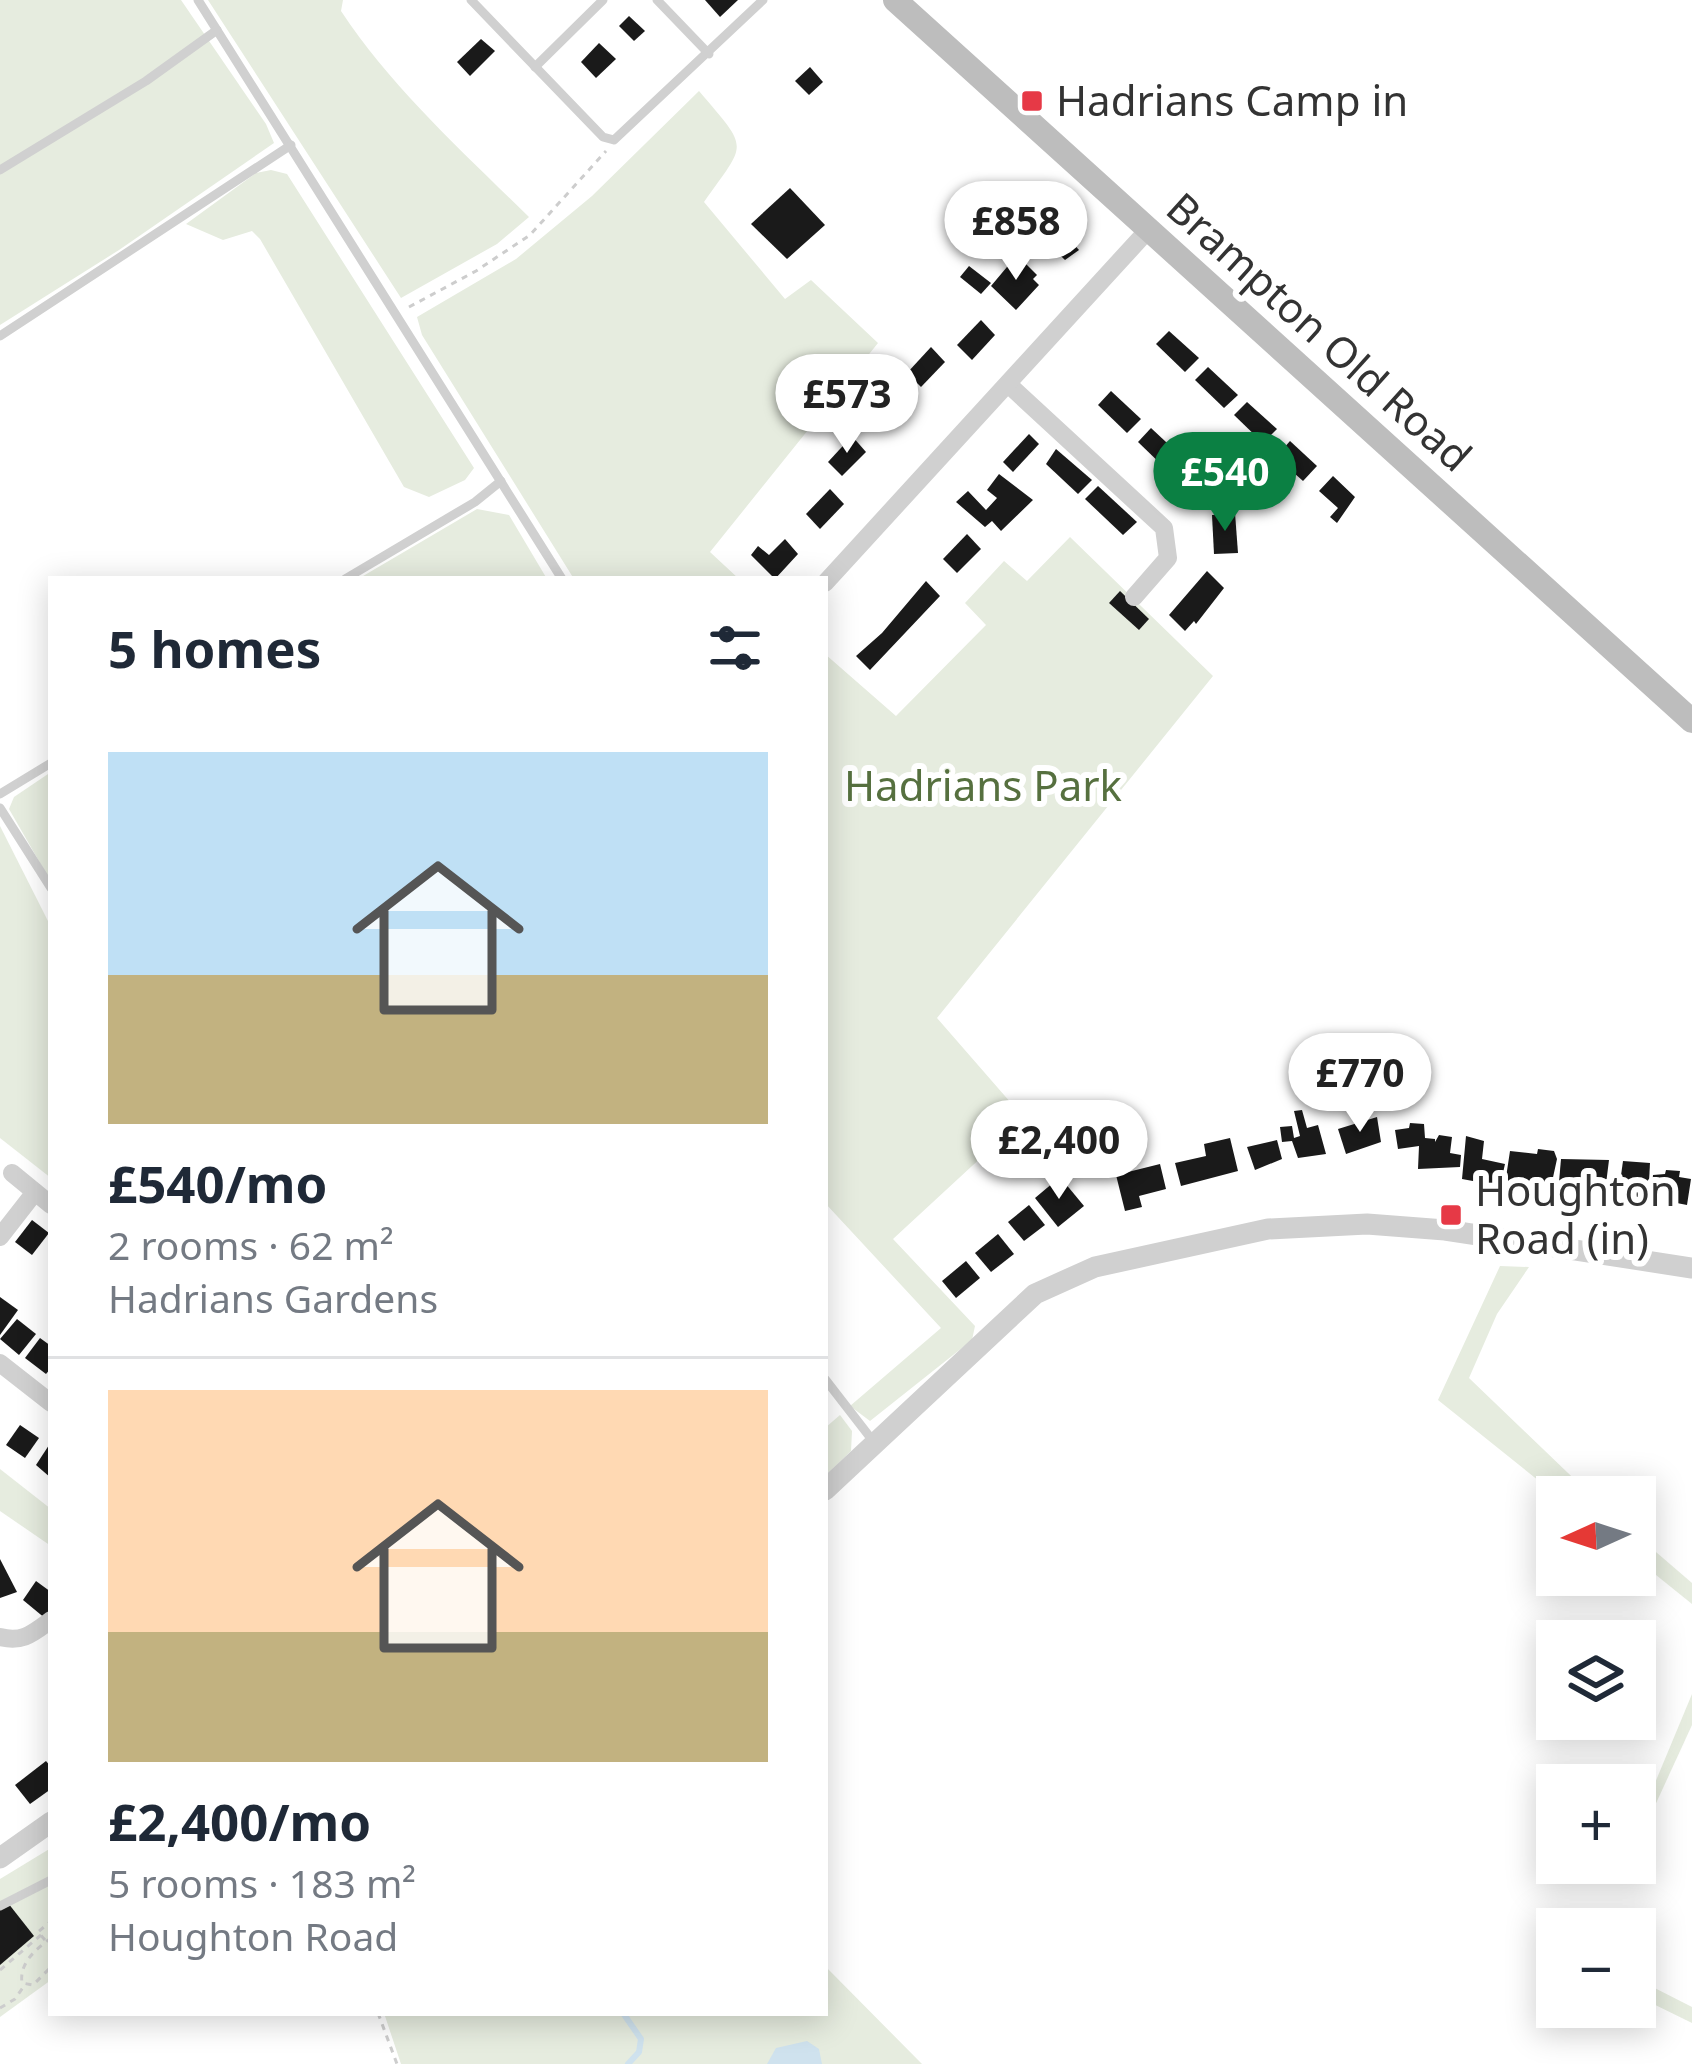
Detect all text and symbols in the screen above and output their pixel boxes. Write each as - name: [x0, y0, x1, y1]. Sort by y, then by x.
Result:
- place label: Hadrians Camp in: [1056, 71, 1408, 128]
- marker: Hadrians Camp in: [1019, 88, 1045, 114]
- street label: Brampton Old Road: [1156, 179, 1484, 483]
- pin: £858: [945, 181, 1087, 283]
- text: £858: [971, 193, 1061, 246]
- pin: £573: [776, 354, 918, 456]
- text: £573: [802, 366, 892, 419]
- pin: £540: [1154, 432, 1296, 534]
- text: £540: [1180, 444, 1270, 497]
- text: 5 homes: [108, 613, 321, 683]
- icon: filters: [702, 615, 768, 681]
- park label: Hadrians Park: [844, 756, 1123, 813]
- icon: home: [330, 830, 546, 1046]
- pin: £770: [1289, 1033, 1431, 1135]
- text: £770: [1315, 1045, 1405, 1098]
- pin: £2,400: [961, 1100, 1157, 1202]
- text: £2,400: [998, 1112, 1120, 1165]
- text: £540/mo: [108, 1148, 327, 1218]
- place label: Houghton Road (in): [1475, 1161, 1676, 1266]
- marker: Houghton Road (in): [1438, 1202, 1464, 1228]
- text: 2 rooms · 62 m²: [108, 1218, 394, 1271]
- text: Hadrians Gardens: [108, 1271, 438, 1324]
- icon: home: [330, 1468, 546, 1684]
- north arrow: [1536, 1476, 1656, 1596]
- map controls: [1536, 1476, 1656, 2028]
- button: layers: [1536, 1620, 1656, 1740]
- button: +: [1536, 1764, 1656, 1884]
- text: £2,400/mo: [108, 1786, 371, 1856]
- text: 5 rooms · 183 m²: [108, 1856, 416, 1909]
- button: −: [1536, 1908, 1656, 2028]
- text: Houghton Road: [108, 1909, 398, 1962]

